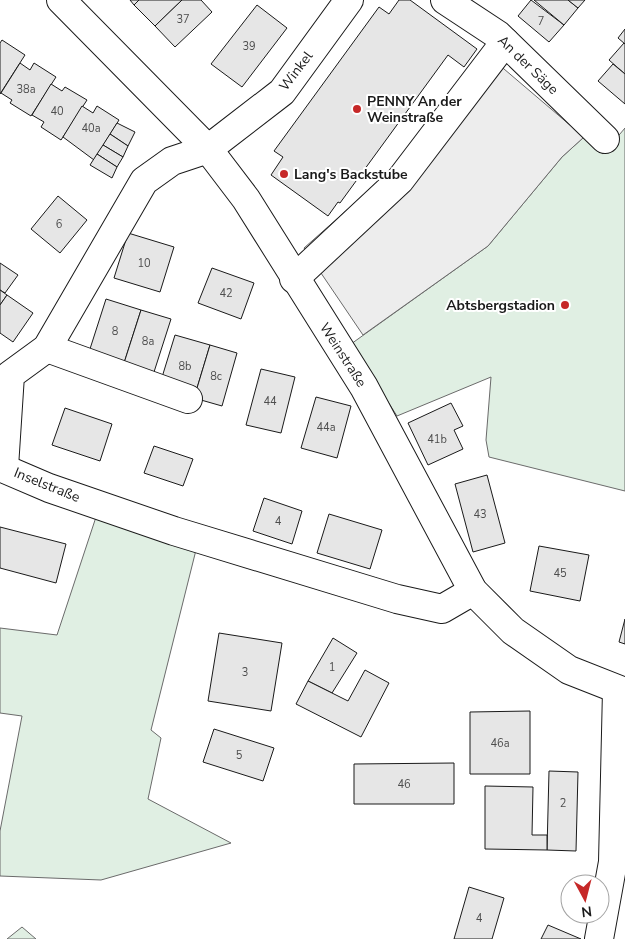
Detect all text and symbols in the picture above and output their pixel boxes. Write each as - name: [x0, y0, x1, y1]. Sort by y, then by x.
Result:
- house number: 37: [176, 12, 190, 27]
- house number: 7: [538, 14, 544, 29]
- street label: An der Säge: [493, 31, 563, 99]
- house number: 39: [242, 39, 256, 54]
- street label: Winkel: [275, 47, 318, 95]
- house number: 38a: [16, 82, 36, 97]
- place label: PENNY An der Weinstraße: [367, 92, 462, 127]
- marker: PENNY An der Weinstraße: [351, 103, 363, 115]
- house number: 40: [50, 104, 64, 119]
- house number: 40a: [81, 121, 101, 136]
- place label: Lang's Backstube: [294, 165, 408, 184]
- marker: Lang's Backstube: [278, 168, 290, 180]
- house number: 6: [56, 217, 63, 232]
- house number: 10: [137, 256, 151, 271]
- house number: 42: [219, 286, 233, 301]
- place label: Abtsbergstadion: [446, 296, 555, 315]
- marker: Abtsbergstadion: [559, 299, 571, 311]
- street label: Weinstraße: [315, 319, 371, 391]
- house number: 8: [112, 324, 119, 339]
- house number: 8a: [142, 334, 154, 349]
- house number: 8b: [178, 359, 192, 374]
- house number: 8c: [210, 369, 222, 384]
- house number: 44: [263, 394, 277, 409]
- house number: 44a: [316, 420, 336, 435]
- house number: 41b: [427, 432, 447, 447]
- street label: Inselstraße: [11, 463, 83, 507]
- house number: 43: [473, 507, 487, 522]
- house number: 4: [275, 514, 282, 529]
- house number: 45: [553, 566, 567, 581]
- house number: 1: [329, 660, 335, 675]
- house number: 3: [242, 665, 248, 680]
- house number: 46a: [490, 736, 510, 751]
- house number: 5: [236, 748, 243, 763]
- house number: 46: [397, 777, 411, 792]
- house number: 2: [560, 796, 566, 811]
- north arrow: [560, 874, 610, 924]
- text: N: [580, 901, 593, 921]
- house number: 4: [476, 911, 483, 926]

